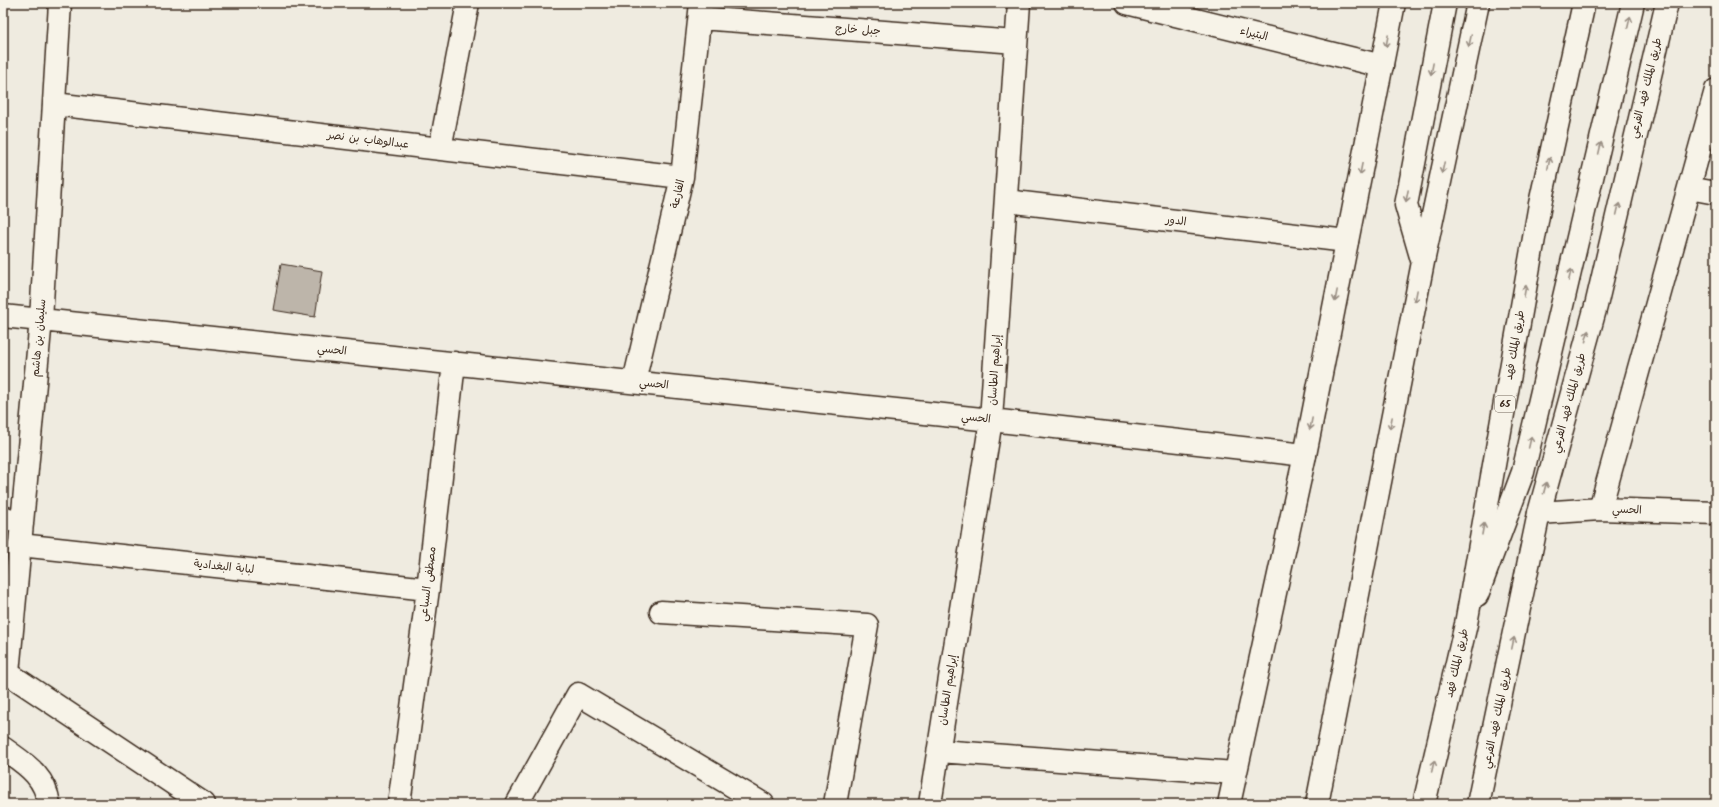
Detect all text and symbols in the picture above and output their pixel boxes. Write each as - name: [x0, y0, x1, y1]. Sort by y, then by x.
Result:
- one-way arrow: [1626, 16, 1634, 29]
- street label: جبل خارج: [835, 19, 881, 41]
- street label: البتيراء: [1238, 22, 1270, 46]
- one-way arrow: [1383, 34, 1391, 47]
- one-way arrow: [1465, 34, 1473, 47]
- street label: طريق الملك فهد الفرعي: [1625, 36, 1668, 140]
- one-way arrow: [1428, 62, 1436, 75]
- street label: عبدالوهاب بن نصر: [325, 126, 410, 154]
- one-way arrow: [1596, 142, 1604, 155]
- one-way arrow: [1546, 157, 1554, 170]
- one-way arrow: [1438, 161, 1446, 174]
- one-way arrow: [1357, 162, 1365, 175]
- street label: الفارعة: [666, 178, 690, 210]
- one-way arrow: [1403, 190, 1411, 203]
- one-way arrow: [1614, 203, 1622, 216]
- street label: الدور: [1164, 211, 1187, 231]
- one-way arrow: [1567, 269, 1574, 282]
- one-way arrow: [1521, 285, 1529, 298]
- one-way arrow: [1332, 289, 1340, 302]
- one-way arrow: [1412, 289, 1420, 302]
- street label: سليمان بن هاشم: [27, 298, 51, 378]
- street label: طريق الملك فهد: [1500, 309, 1530, 381]
- one-way arrow: [1584, 330, 1592, 343]
- street label: إبراهيم الطاسان: [984, 334, 1006, 406]
- street label: الحسي: [316, 339, 348, 361]
- street label: طريق الملك فهد الفرعي: [1547, 351, 1592, 455]
- street label: الحسي: [638, 373, 670, 395]
- road number: 65: [1495, 396, 1515, 412]
- street label: الحسي: [960, 407, 992, 429]
- one-way arrow: [1387, 416, 1395, 429]
- one-way arrow: [1307, 417, 1315, 430]
- one-way arrow: [1527, 436, 1535, 449]
- one-way arrow: [1542, 482, 1550, 495]
- street label: الحسي: [1612, 500, 1642, 521]
- one-way arrow: [1479, 523, 1487, 536]
- street label: مصطفى السباعي: [414, 545, 443, 623]
- street label: لبابة البغدادية: [193, 555, 255, 579]
- street label: طريق الملك فهد: [1440, 627, 1474, 699]
- one-way arrow: [1509, 636, 1517, 649]
- street label: إبراهيم الطاسان: [934, 653, 963, 727]
- street label: طريق الملك فهد الفرعي: [1477, 666, 1518, 771]
- one-way arrow: [1429, 760, 1437, 773]

